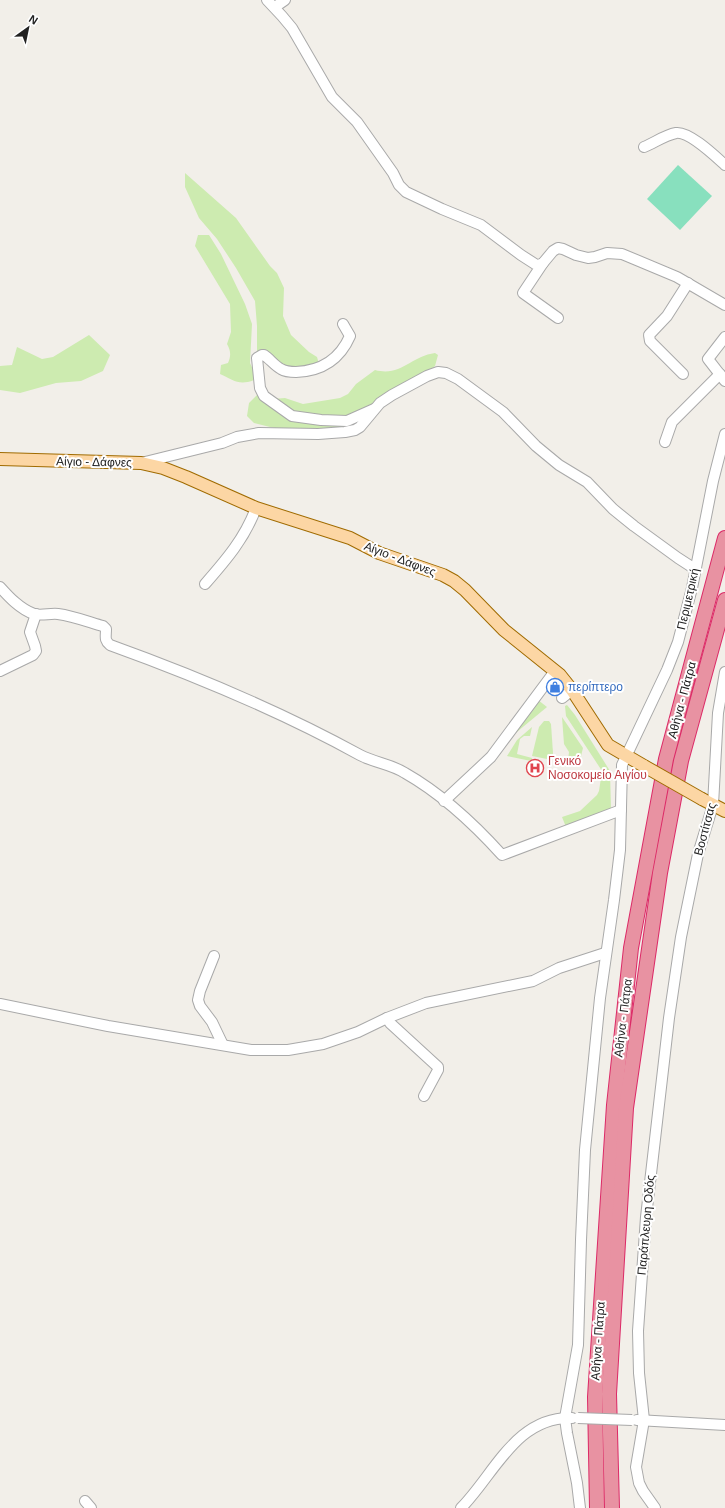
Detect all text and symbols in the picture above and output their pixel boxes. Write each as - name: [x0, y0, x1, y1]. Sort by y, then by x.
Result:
- north arrow: [8, 8, 48, 48]
- text: N: [27, 12, 40, 27]
- street label: Αίγιο - Δάφνες: [56, 454, 132, 470]
- street label: Αίγιο - Δάφνες: [362, 539, 438, 579]
- street label: Περιμετρική: [674, 567, 702, 631]
- street label: Αθήνα - Πάτρα: [665, 660, 699, 740]
- shop icon: περίπτερο: [545, 677, 565, 697]
- place label: περίπτερο: [568, 680, 623, 694]
- place label: Γενικό Νοσοκομείο Αιγίου: [548, 754, 647, 782]
- hospital icon: Γενικό Νοσοκομείο Αιγίου: [525, 758, 545, 778]
- street label: Βοστίτσας: [691, 801, 719, 857]
- street label: Αθήνα - Πάτρα: [611, 978, 635, 1058]
- street label: Παράπλευρη Οδός: [635, 1174, 657, 1276]
- street label: Αθήνα - Πάτρα: [588, 1301, 608, 1381]

